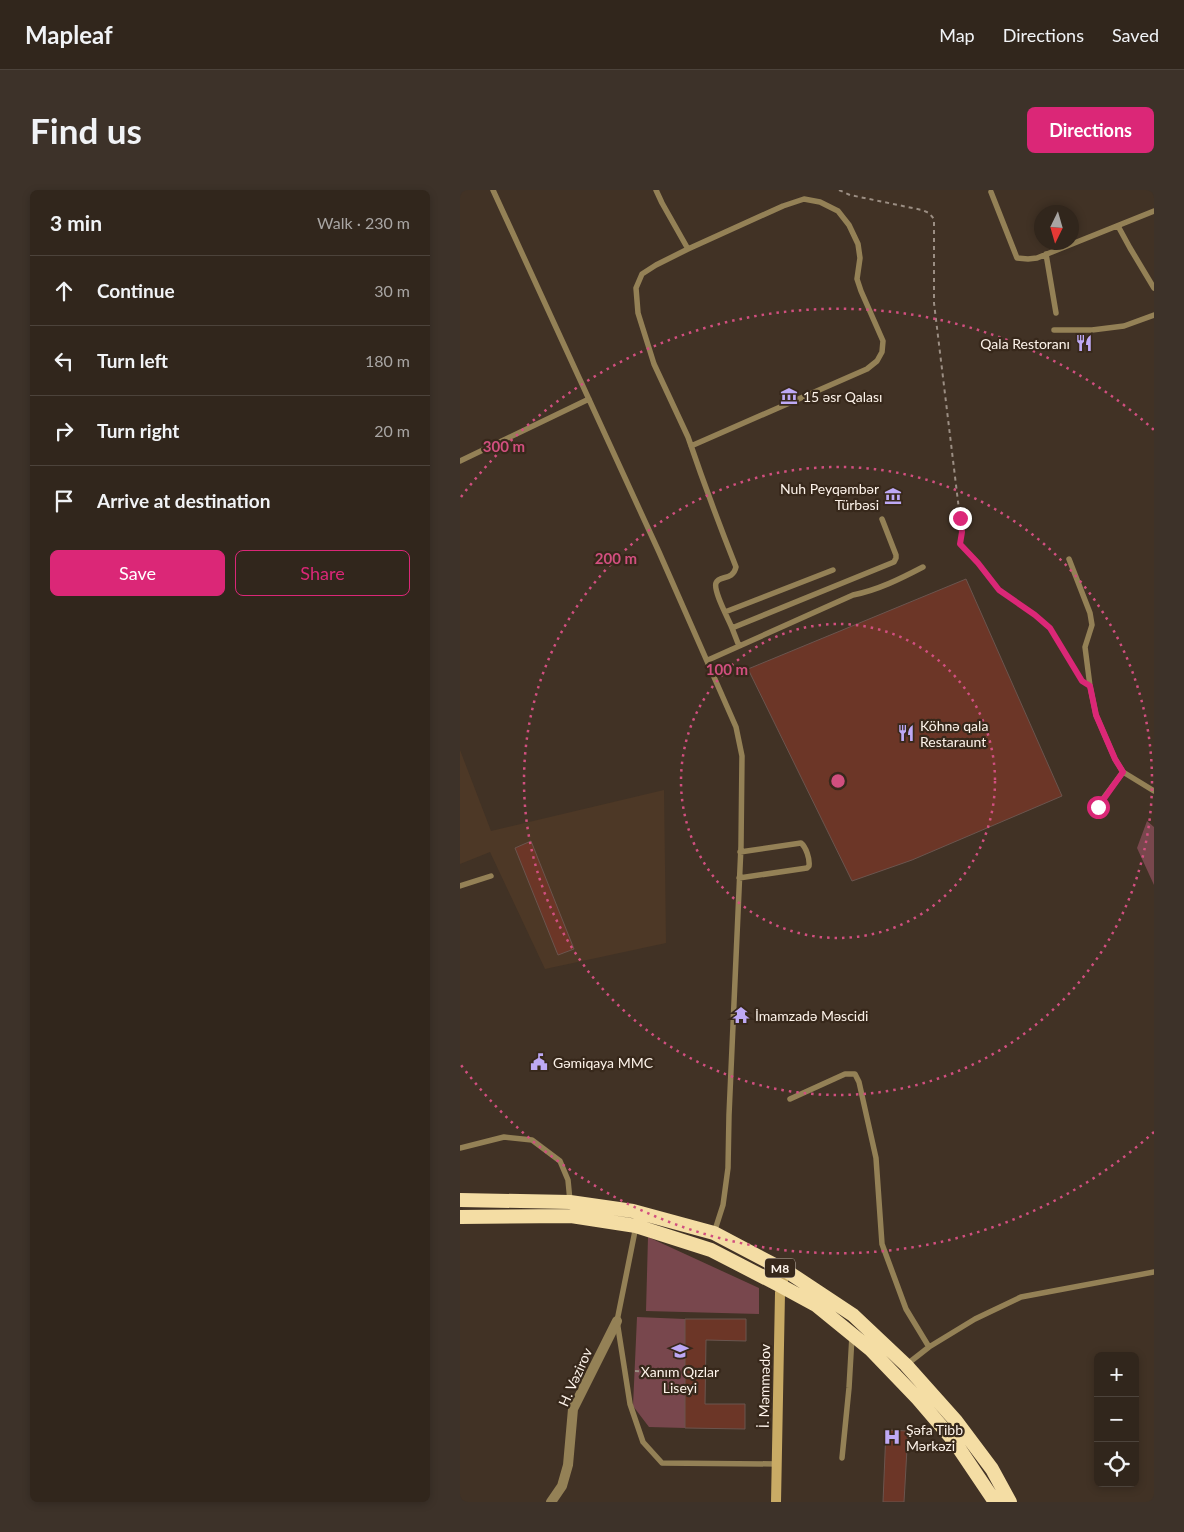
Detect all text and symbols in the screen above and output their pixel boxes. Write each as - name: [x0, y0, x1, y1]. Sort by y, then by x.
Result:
- text: Mapleaf: [25, 20, 113, 49]
- text: Map: [939, 24, 975, 46]
- text: Directions: [1003, 24, 1084, 46]
- text: Saved: [1112, 24, 1159, 46]
- button: Directions: [1027, 107, 1154, 153]
- text: Find us: [30, 109, 142, 151]
- north arrow: [1034, 205, 1079, 250]
- text: 3 min: [50, 210, 102, 235]
- text: Walk · 230 m: [317, 213, 410, 232]
- icon: ahead: [50, 277, 78, 305]
- text: Continue: [97, 279, 175, 302]
- text: 30 m: [374, 281, 410, 300]
- restaurant icon: Qala Restoranı: [1074, 333, 1094, 353]
- place label: Qala Restoranı: [980, 335, 1070, 352]
- icon: left: [50, 347, 78, 375]
- text: Turn left: [97, 349, 168, 372]
- text: 180 m: [365, 351, 410, 370]
- museum icon: 15 əsr Qalası: [779, 386, 799, 406]
- place label: 15 əsr Qalası: [803, 388, 882, 405]
- icon: right: [50, 417, 78, 445]
- text: Turn right: [97, 419, 179, 442]
- text: 20 m: [374, 421, 410, 440]
- text: 300 m: [483, 437, 525, 455]
- place label: Nuh Peyqəmbər Türbəsi: [780, 480, 879, 513]
- museum icon: Nuh Peyqəmbər Türbəsi: [883, 486, 903, 506]
- icon: arrive: [50, 487, 78, 515]
- text: Arrive at destination: [97, 489, 270, 512]
- route end: [949, 507, 972, 530]
- text: 200 m: [595, 549, 637, 567]
- button: Save: [50, 550, 225, 596]
- button: Share: [235, 550, 410, 596]
- text: 100 m: [706, 660, 748, 678]
- place label: Köhnə qala Restaraunt: [920, 717, 988, 750]
- restaurant icon: Köhnə qala Restaraunt: [896, 723, 916, 743]
- centre of rings: [829, 772, 847, 790]
- route start: [1087, 796, 1110, 819]
- temple icon: İmamzadə Məscidi: [731, 1005, 751, 1025]
- place label: İmamzadə Məscidi: [755, 1007, 868, 1024]
- public building icon: Gəmiqaya MMC: [529, 1052, 549, 1072]
- place label: Gəmiqaya MMC: [553, 1054, 654, 1071]
- road number: M8: [765, 1258, 795, 1278]
- school or university icon: Xanım Qızlar Liseyi: [670, 1341, 690, 1361]
- street label: İ. Məmmədov: [755, 1343, 773, 1428]
- street label: H. Vəzirov: [555, 1344, 596, 1409]
- map controls: [1094, 1352, 1139, 1487]
- button: +: [1094, 1352, 1139, 1397]
- place label: Xanım Qızlar Liseyi: [641, 1363, 719, 1396]
- button: −: [1094, 1397, 1139, 1442]
- place label: Şəfa Tibb Mərkəzi: [906, 1421, 963, 1454]
- hospital icon: Şəfa Tibb Mərkəzi: [882, 1427, 902, 1447]
- button: locate: [1094, 1442, 1139, 1487]

